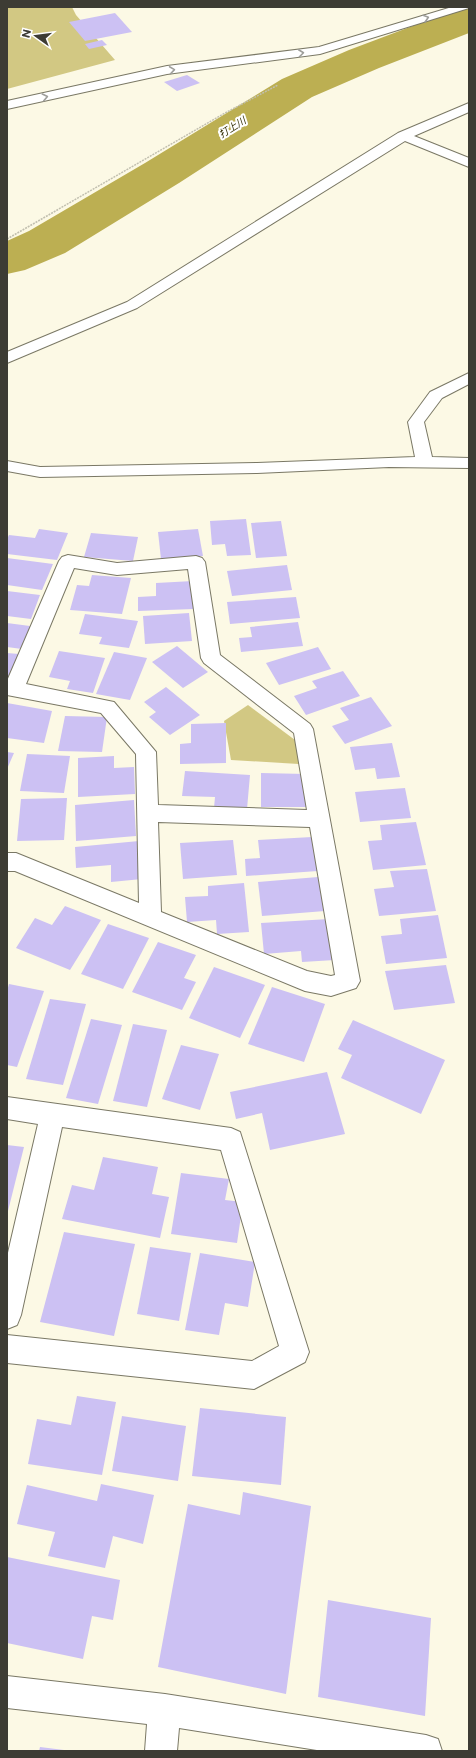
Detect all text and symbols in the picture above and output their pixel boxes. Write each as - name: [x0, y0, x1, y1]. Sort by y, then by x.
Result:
- one-way arrow: [423, 14, 430, 23]
- north arrow: [16, 16, 56, 56]
- text: N: [19, 28, 33, 39]
- one-way arrow: [298, 49, 304, 58]
- one-way arrow: [169, 66, 175, 75]
- one-way arrow: [42, 93, 48, 101]
- water label: 打上川: [216, 113, 249, 140]

